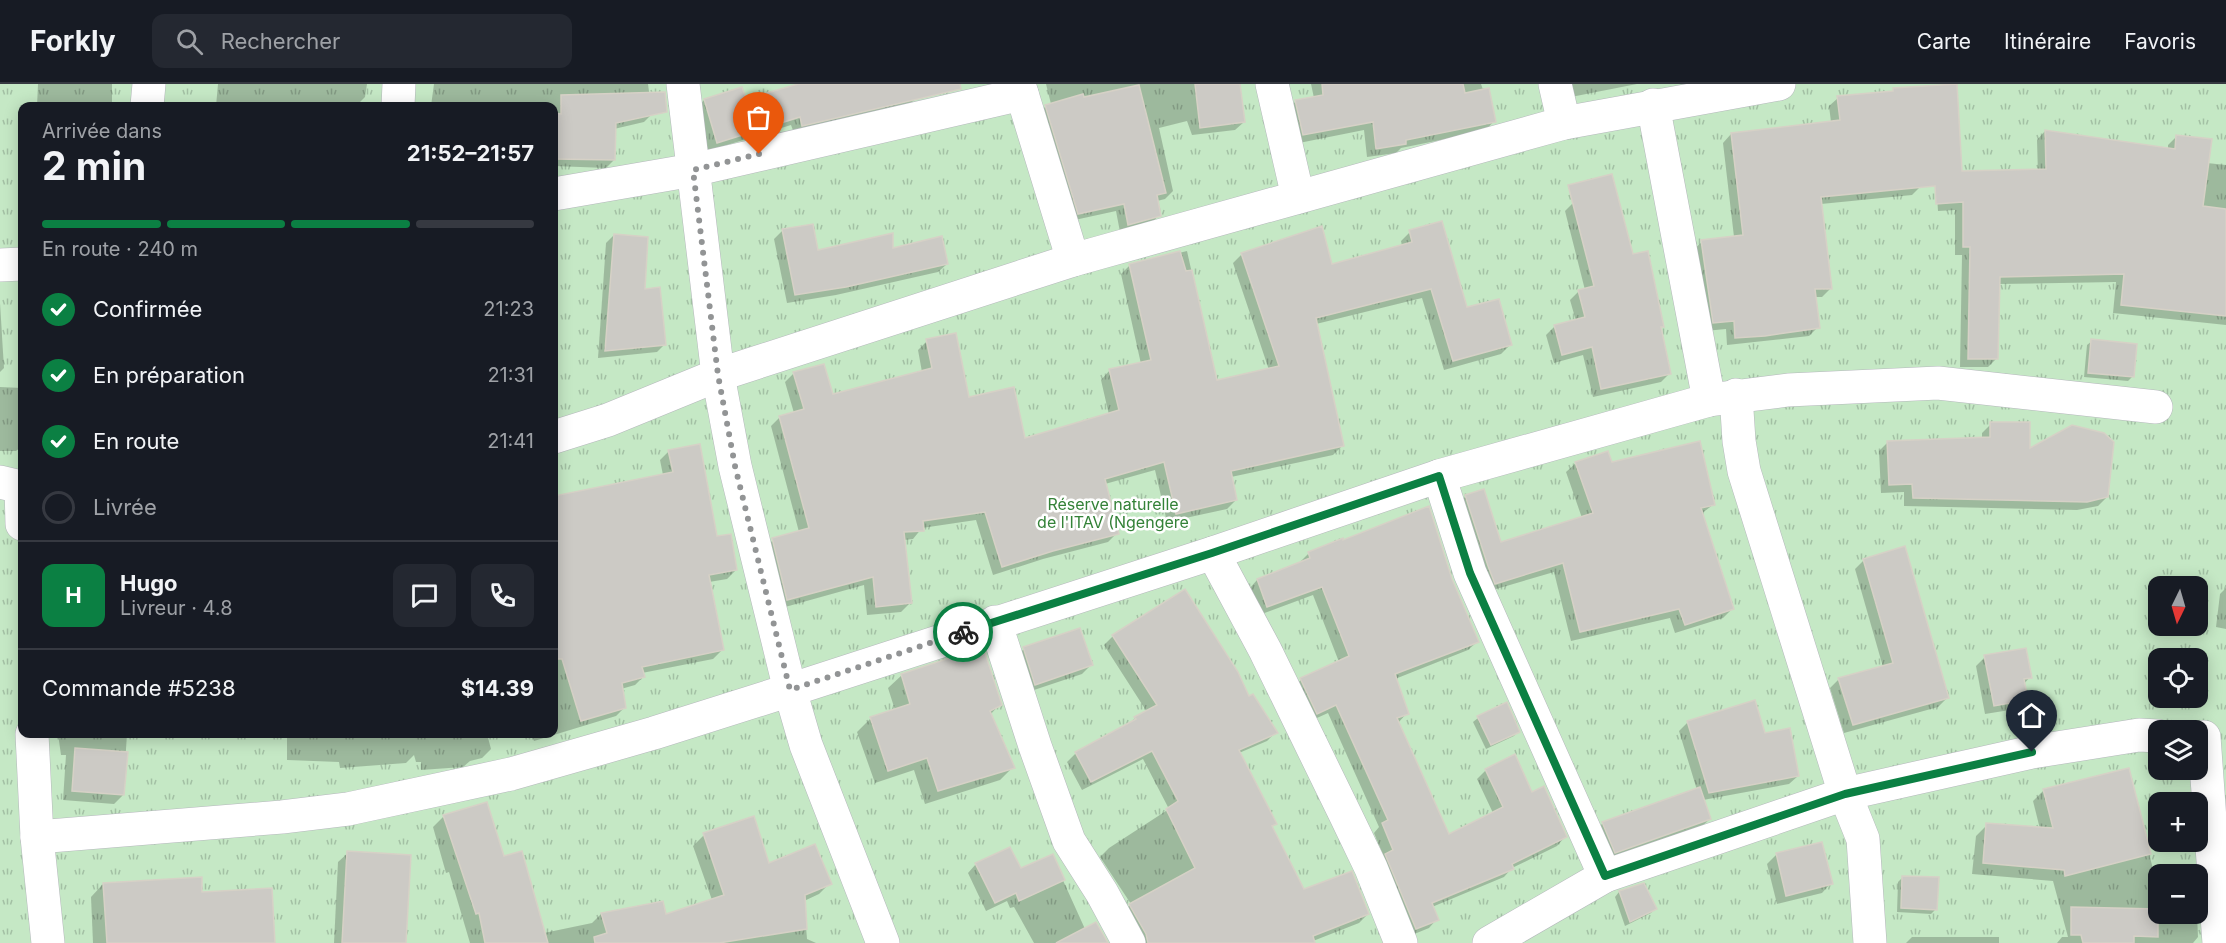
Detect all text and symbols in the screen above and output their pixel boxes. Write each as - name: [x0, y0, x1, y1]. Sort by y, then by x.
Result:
- search box: [152, 14, 572, 68]
- text: Forkly: [30, 24, 116, 58]
- icon: search: [173, 25, 206, 58]
- text: Rechercher: [221, 28, 340, 54]
- text: Carte: [1917, 29, 1971, 54]
- text: Itinéraire: [2004, 29, 2091, 54]
- text: Favoris: [2124, 29, 2196, 54]
- pin: [733, 92, 784, 154]
- icon: bag: [742, 101, 775, 134]
- text: Arrivée dans: [42, 119, 162, 143]
- text: 21:52–21:57: [407, 140, 534, 166]
- text: 2 min: [42, 142, 146, 189]
- text: En route · 240 m: [42, 237, 198, 261]
- icon: check: [42, 293, 75, 326]
- text: Confirmée: [93, 296, 202, 322]
- text: 21:23: [483, 297, 534, 321]
- icon: check: [42, 359, 75, 392]
- text: En préparation: [93, 362, 245, 388]
- text: 21:31: [487, 363, 534, 387]
- icon: check: [42, 425, 75, 458]
- text: En route: [93, 428, 179, 454]
- text: 21:41: [487, 429, 534, 453]
- text: Livrée: [93, 494, 157, 520]
- park label: Réserve naturelle de l'ITAV (Ngengere: [1037, 494, 1189, 532]
- button: chat: [393, 564, 456, 627]
- button: phone: [471, 564, 534, 627]
- text: Hugo: [120, 570, 178, 596]
- north arrow: [2148, 576, 2208, 636]
- map controls: [2148, 576, 2208, 924]
- text: H: [65, 582, 82, 608]
- text: Livreur · 4.8: [120, 596, 233, 620]
- courier: [933, 602, 993, 662]
- icon: bike: [947, 616, 980, 649]
- button: locate: [2148, 648, 2208, 708]
- text: Commande #5238: [42, 675, 236, 701]
- text: $14.39: [461, 675, 534, 701]
- pin: [2006, 690, 2057, 752]
- icon: home: [2015, 699, 2048, 732]
- button: layers: [2148, 720, 2208, 780]
- button: +: [2148, 792, 2208, 852]
- button: −: [2148, 864, 2208, 924]

